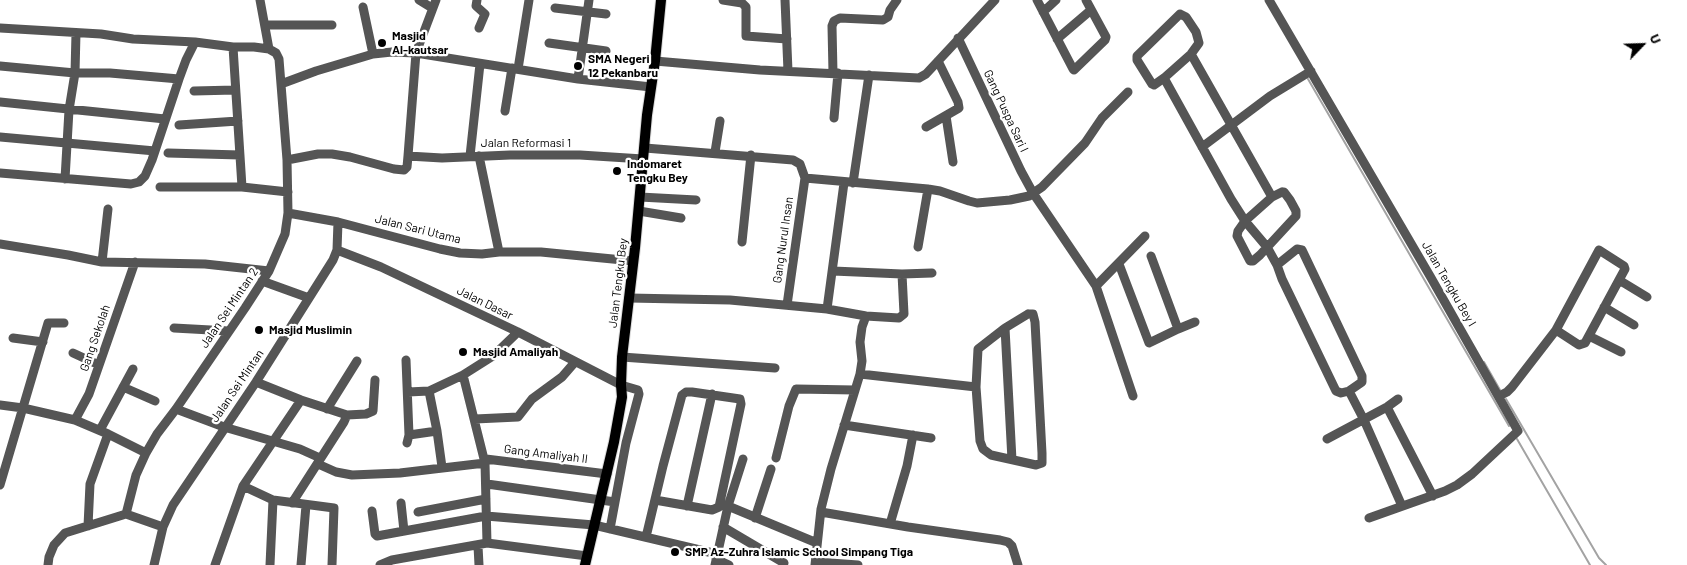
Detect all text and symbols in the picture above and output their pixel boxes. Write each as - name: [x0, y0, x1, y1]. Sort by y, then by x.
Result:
- north arrow: [1617, 20, 1667, 70]
- place label: Masjid Al-kautsar: [392, 29, 448, 57]
- text: U: [1647, 31, 1666, 46]
- marker: Masjid Al-kautsar: [376, 37, 388, 49]
- place label: SMA Negeri 12 Pekanbaru: [588, 52, 658, 80]
- marker: SMA Negeri 12 Pekanbaru: [572, 60, 584, 72]
- street label: Gang Puspa Sari I: [981, 68, 1031, 154]
- street label: Jalan Reformasi 1: [481, 136, 571, 150]
- place label: Indomaret Tengku Bey: [627, 157, 688, 185]
- marker: Indomaret Tengku Bey: [611, 165, 623, 177]
- street label: Gang Nurul Insan: [770, 196, 796, 284]
- street label: Jalan Sari Utama: [374, 211, 462, 247]
- street label: Jalan Tengku Bey: [605, 237, 631, 329]
- street label: Jalan Tengku Bey I: [1419, 239, 1479, 329]
- street label: Jalan Sei Mintan 2: [197, 265, 261, 351]
- street label: Jalan Dasar: [455, 283, 515, 323]
- street label: Gang Sekolah: [77, 303, 113, 373]
- place label: Masjid Muslimin: [269, 323, 352, 337]
- marker: Masjid Muslimin: [253, 324, 265, 336]
- place label: Masjid Amaliyah: [473, 345, 558, 359]
- marker: Masjid Amaliyah: [457, 346, 469, 358]
- street label: Jalan Sei Mintan: [207, 347, 267, 425]
- street label: Gang Amaliyah II: [503, 442, 589, 466]
- place label: SMP Az-Zuhra Islamic School Simpang Tiga: [685, 545, 913, 559]
- marker: SMP Az-Zuhra Islamic School Simpang Tiga: [669, 546, 681, 558]

